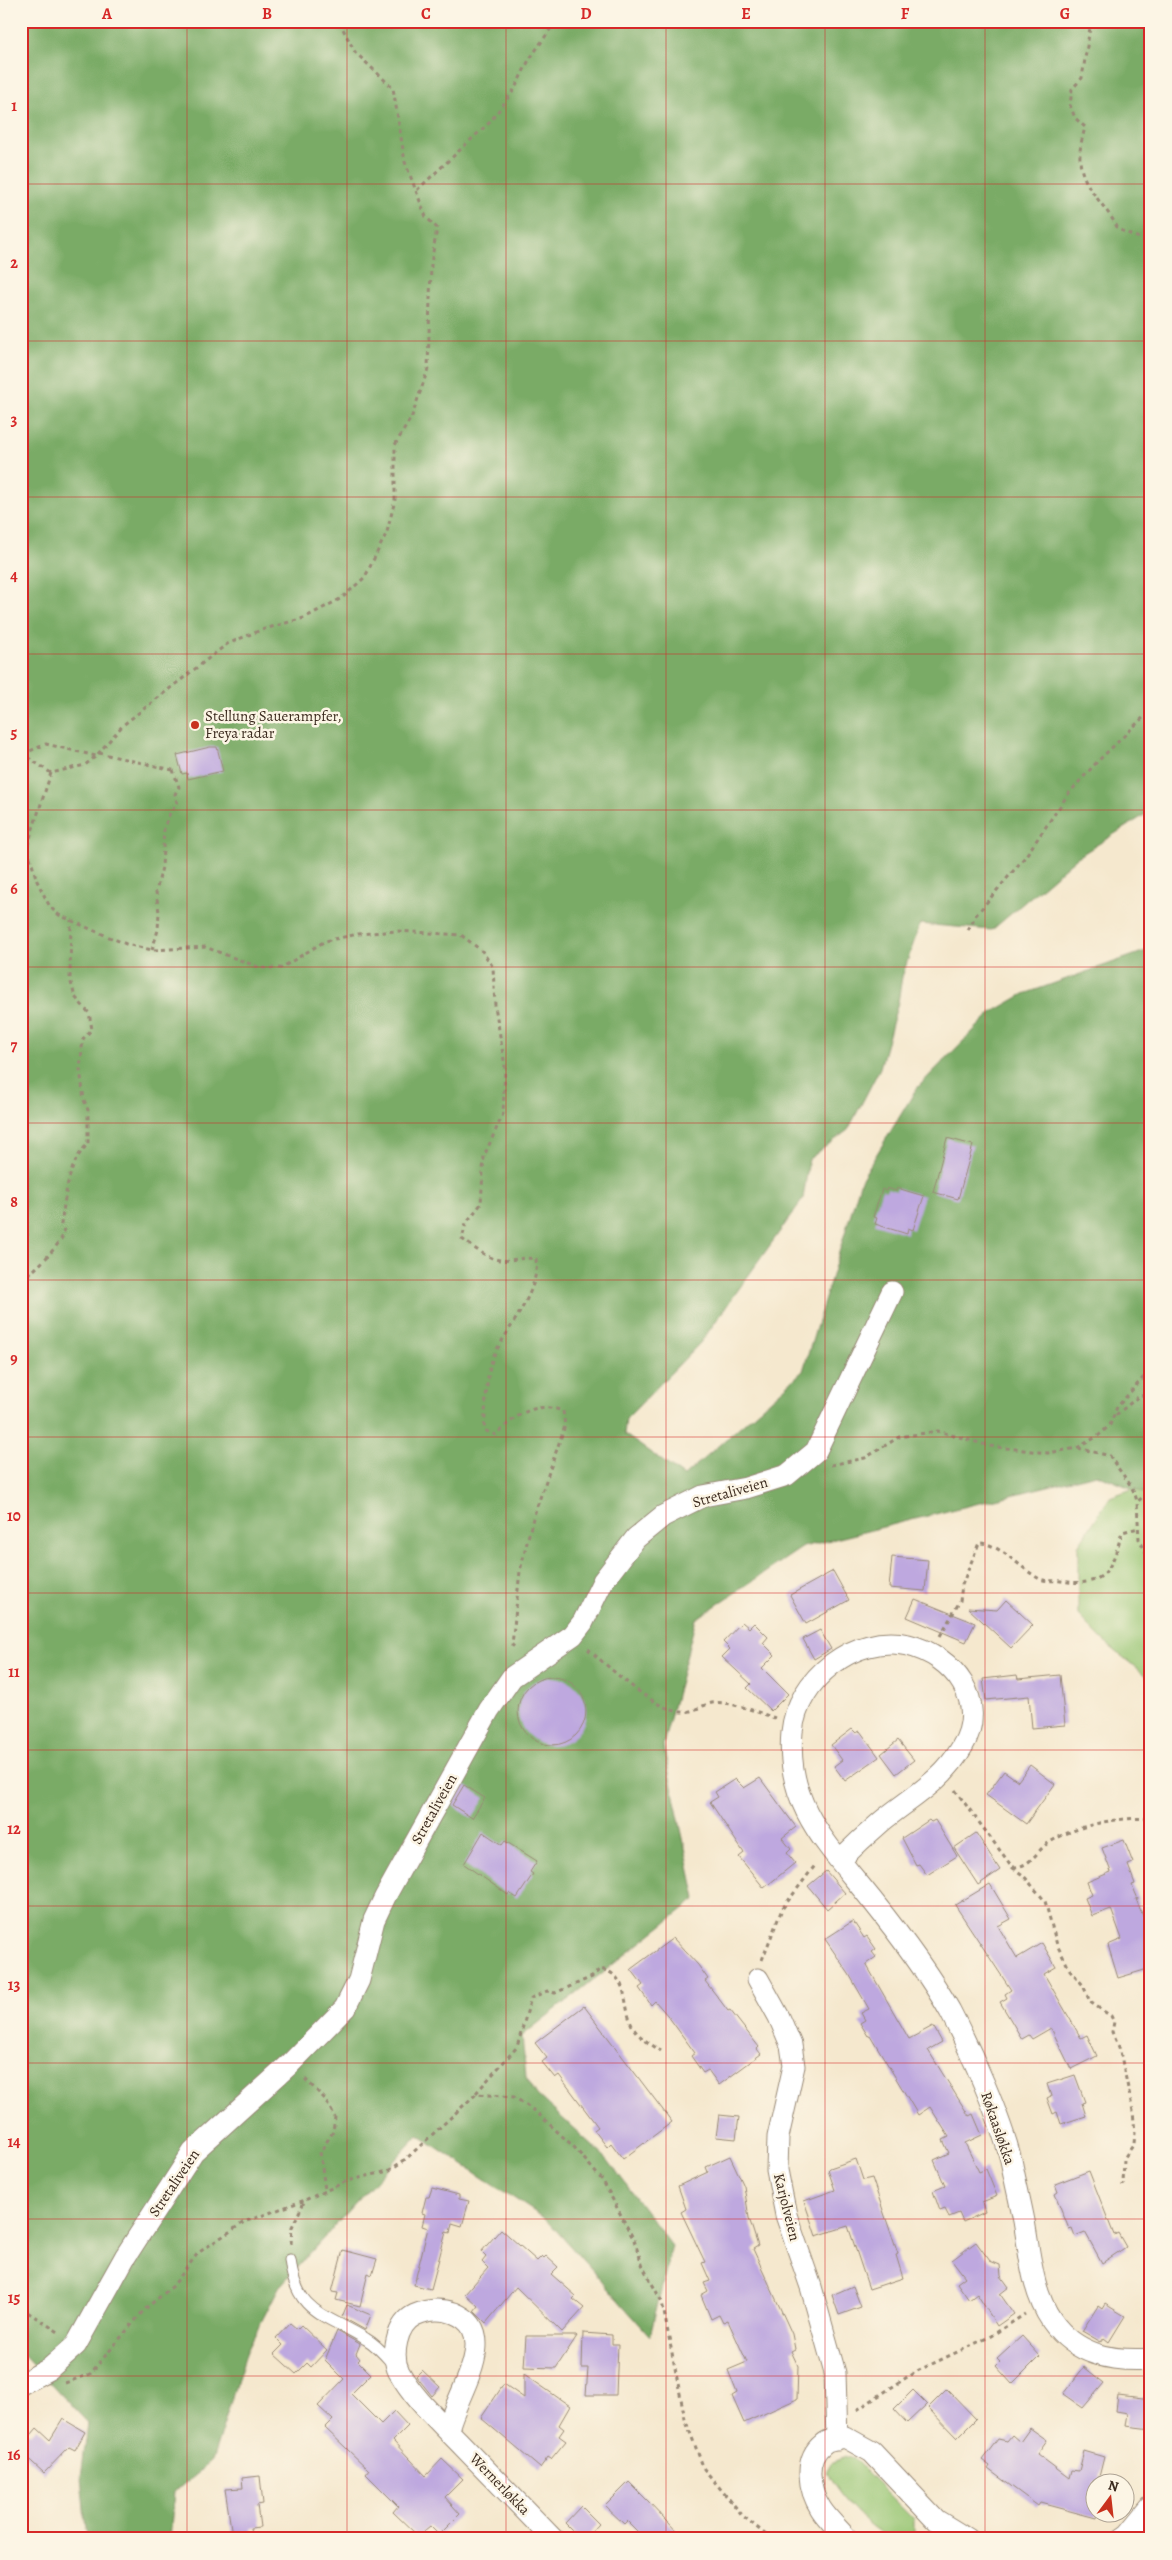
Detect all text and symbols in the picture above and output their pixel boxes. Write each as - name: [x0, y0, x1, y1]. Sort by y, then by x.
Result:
- text: A: [101, 3, 113, 25]
- text: B: [262, 3, 272, 25]
- text: C: [421, 3, 431, 25]
- text: D: [580, 3, 592, 25]
- text: E: [741, 3, 751, 25]
- text: F: [901, 3, 910, 25]
- text: G: [1060, 3, 1070, 25]
- text: 1: [11, 95, 17, 117]
- text: 2: [10, 252, 18, 274]
- text: 3: [11, 409, 18, 431]
- text: 4: [10, 565, 18, 587]
- place label: Stellung Sauerampfer, Freya radar: [205, 706, 342, 743]
- marker: Stellung Sauerampfer, Freya radar: [189, 719, 201, 731]
- text: 5: [11, 722, 18, 744]
- text: 6: [10, 878, 18, 900]
- text: 7: [11, 1035, 18, 1057]
- text: 8: [10, 1191, 18, 1213]
- text: 9: [10, 1348, 18, 1370]
- street label: Stretaliveien: [690, 1472, 770, 1512]
- text: 10: [7, 1505, 21, 1527]
- text: 11: [8, 1661, 20, 1683]
- street label: Stretaliveien: [406, 1770, 462, 1848]
- text: 12: [7, 1818, 21, 1840]
- text: 13: [8, 1974, 20, 1996]
- street label: Røkaasløkka: [976, 2089, 1020, 2167]
- text: 14: [7, 2131, 21, 2153]
- street label: Stretaliveien: [144, 2145, 204, 2221]
- street label: Karjolveien: [769, 2171, 805, 2243]
- text: 15: [8, 2287, 20, 2309]
- text: 16: [7, 2444, 21, 2466]
- street label: Wernerløkka: [465, 2448, 535, 2519]
- north arrow: [1084, 2472, 1134, 2522]
- text: N: [1106, 2475, 1121, 2496]

